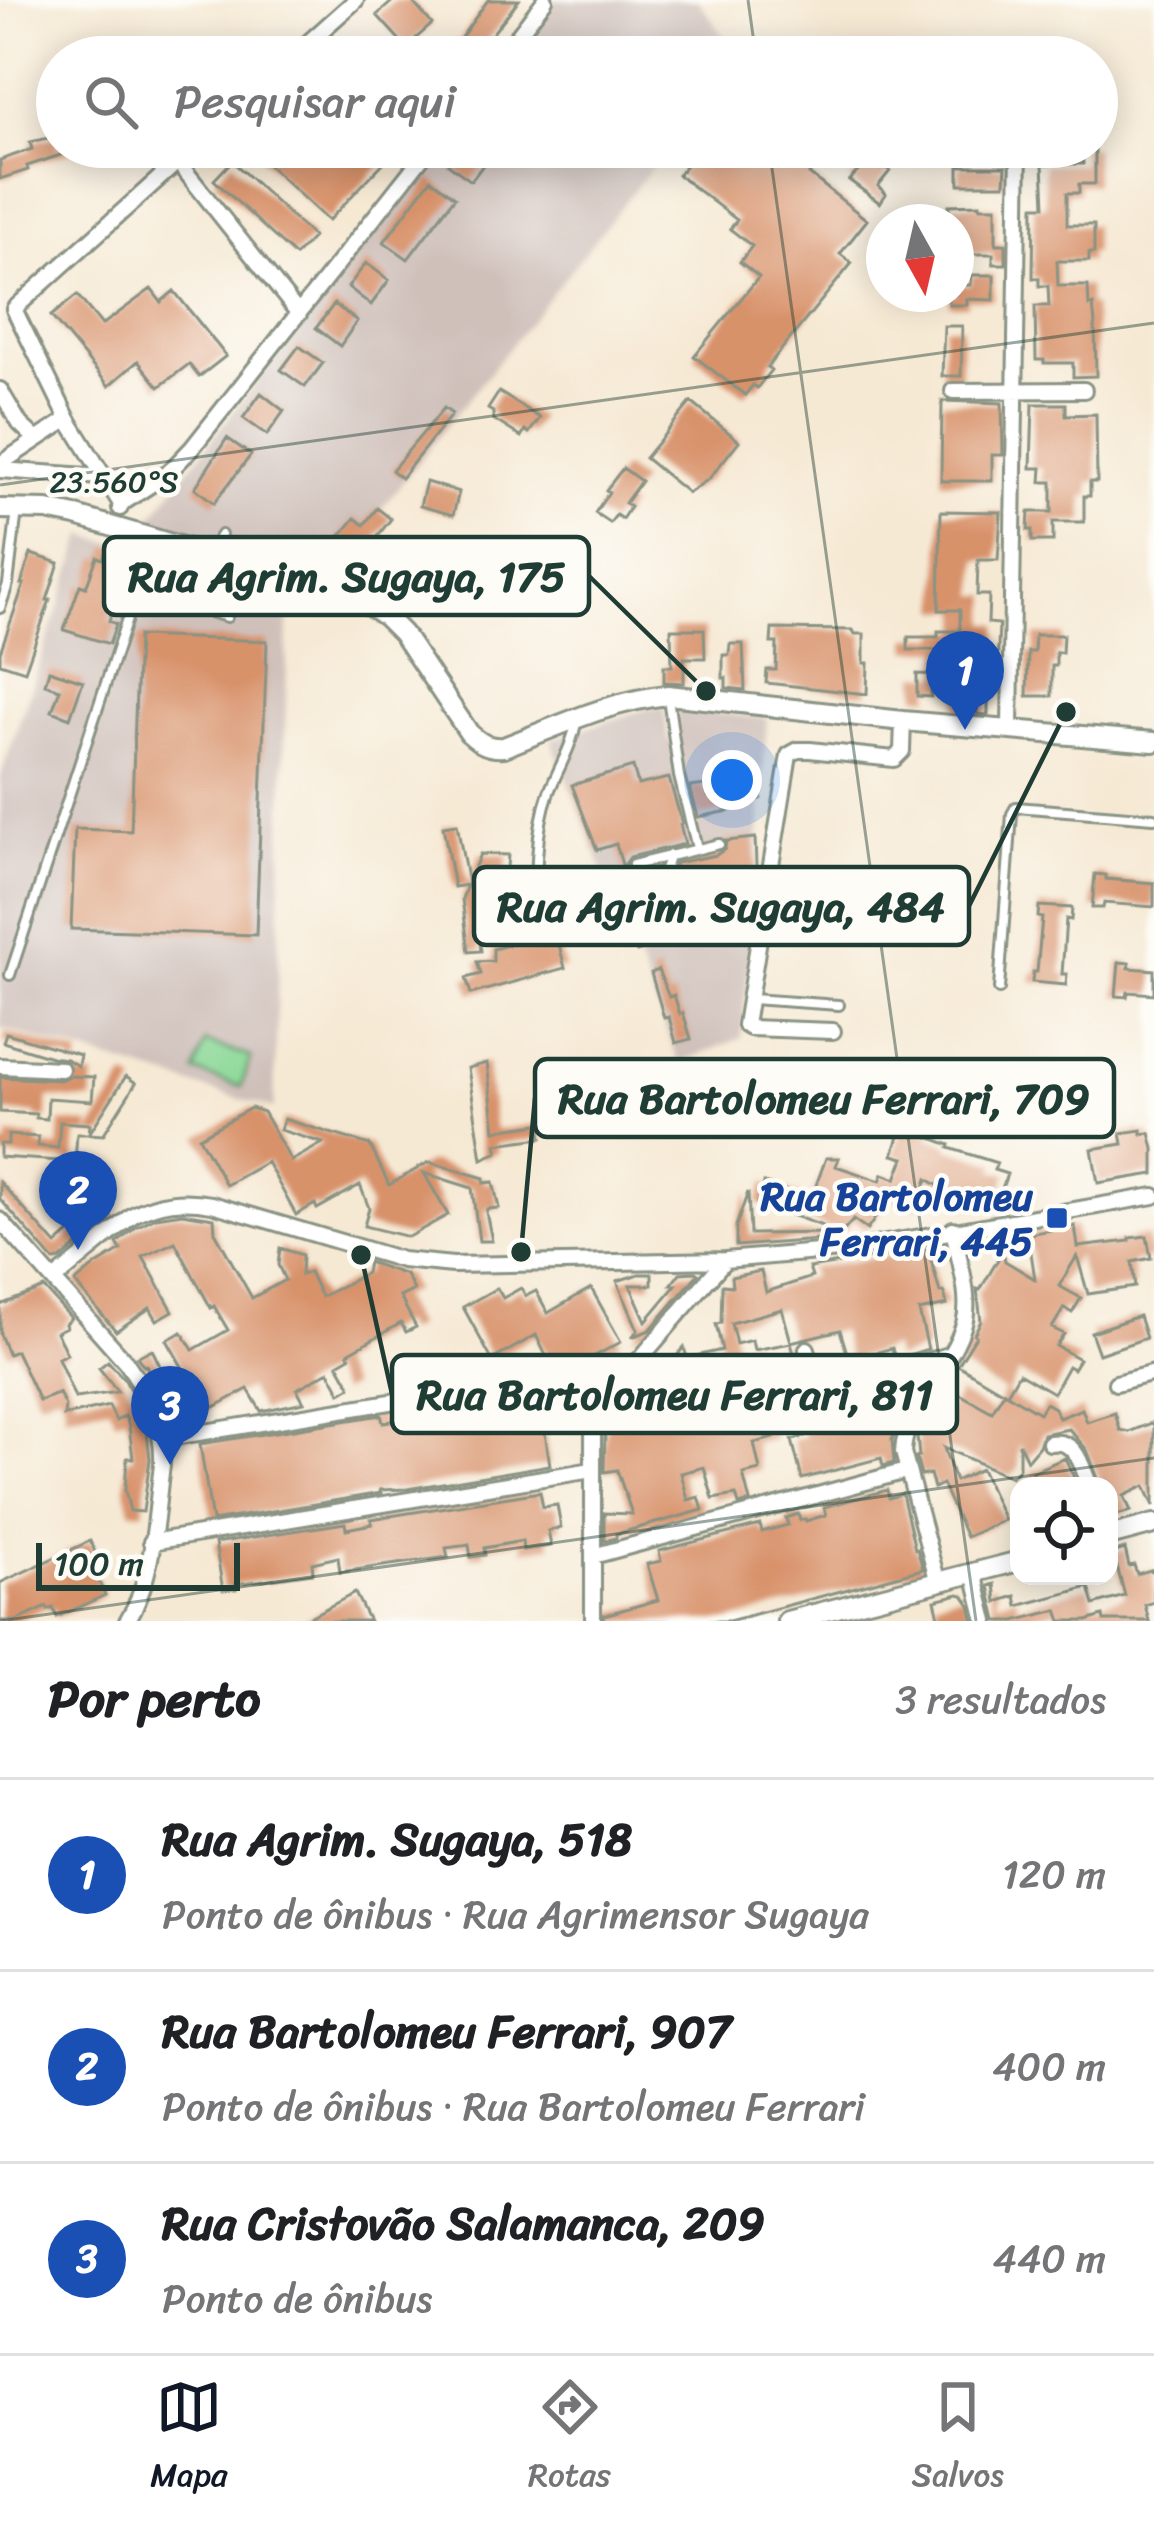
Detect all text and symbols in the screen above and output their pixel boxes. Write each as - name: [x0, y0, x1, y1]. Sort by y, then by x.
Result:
- search box: [36, 36, 1118, 168]
- text: Pesquisar aqui: [174, 62, 456, 142]
- icon: search: [78, 69, 144, 135]
- north arrow: [866, 204, 974, 312]
- text: 23.560°S: [50, 455, 179, 509]
- callout: Rua Agrim. Sugaya, 175: [104, 537, 589, 615]
- text: Rua Agrim. Sugaya, 175: [127, 540, 566, 614]
- pin: 1: [926, 631, 1004, 730]
- your location: [702, 750, 762, 810]
- callout: Rua Agrim. Sugaya, 484: [474, 867, 969, 945]
- text: Rua Agrim. Sugaya, 484: [496, 870, 945, 944]
- callout: Rua Bartolomeu Ferrari, 709: [535, 1059, 1114, 1137]
- text: Rua Bartolomeu Ferrari, 709: [557, 1062, 1090, 1136]
- pin: 2: [39, 1151, 117, 1250]
- place label: Rua Bartolomeu Ferrari, 445: [760, 1162, 1034, 1276]
- marker: Rua Bartolomeu Ferrari, 445: [1044, 1205, 1070, 1231]
- callout: Rua Bartolomeu Ferrari, 811: [392, 1355, 957, 1433]
- text: Rua Bartolomeu Ferrari, 811: [416, 1358, 933, 1432]
- pin: 3: [131, 1366, 209, 1465]
- map controls: [1010, 1477, 1118, 1585]
- button: locate: [1010, 1477, 1118, 1585]
- text: 100 m: [54, 1535, 144, 1593]
- scale bar: [36, 1537, 240, 1590]
- text: Por perto: [48, 1654, 261, 1744]
- text: 3 resultados: [895, 1665, 1106, 1734]
- text: Rua Agrim. Sugaya, 518: [162, 1800, 632, 1880]
- text: 1: [79, 1840, 95, 1909]
- text: 120 m: [1002, 1840, 1106, 1909]
- text: Ponto de ônibus · Rua Agrimensor Sugaya: [162, 1880, 869, 1949]
- text: Rua Bartolomeu Ferrari, 907: [162, 1992, 731, 2072]
- text: 2: [76, 2032, 98, 2101]
- text: 400 m: [992, 2032, 1106, 2101]
- text: Ponto de ônibus · Rua Bartolomeu Ferrari: [162, 2072, 865, 2141]
- text: Rua Cristovão Salamanca, 209: [162, 2184, 765, 2264]
- text: 3: [76, 2224, 98, 2293]
- text: 440 m: [993, 2224, 1106, 2293]
- text: Ponto de ônibus: [162, 2264, 432, 2333]
- tab: Mapa: [150, 2374, 228, 2504]
- tab: Rotas: [528, 2374, 611, 2504]
- tab: Salvos: [911, 2374, 1004, 2504]

